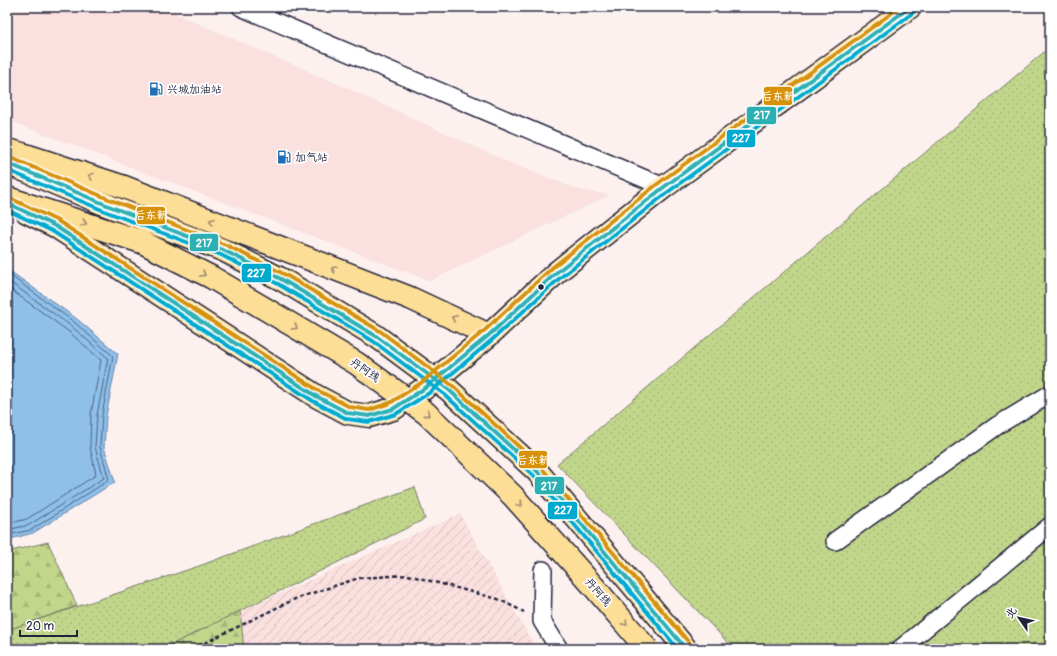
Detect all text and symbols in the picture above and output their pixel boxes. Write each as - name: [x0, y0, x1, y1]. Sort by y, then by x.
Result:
- fuel station icon: 兴城加油站: [148, 81, 164, 97]
- place label: 兴城加油站: [167, 83, 222, 96]
- line badge: 后东新: [763, 86, 793, 106]
- text: 后东新: [762, 90, 795, 103]
- line badge: 217: [746, 106, 777, 125]
- text: 217: [754, 109, 770, 122]
- line badge: 227: [726, 129, 756, 148]
- text: 227: [732, 132, 750, 145]
- fuel station icon: 加气站: [276, 149, 292, 165]
- place label: 加气站: [295, 151, 328, 164]
- one-way arrow: [87, 172, 94, 181]
- line badge: 后东新: [136, 206, 166, 225]
- text: 后东新: [135, 209, 168, 222]
- one-way arrow: [209, 218, 216, 226]
- one-way arrow: [80, 219, 87, 227]
- line badge: 217: [189, 233, 219, 252]
- text: 217: [196, 237, 212, 250]
- line badge: 227: [241, 263, 272, 283]
- one-way arrow: [330, 265, 337, 273]
- text: 227: [247, 267, 265, 280]
- one-way arrow: [199, 269, 207, 276]
- unlabelled marker: [536, 282, 546, 292]
- one-way arrow: [450, 315, 458, 323]
- one-way arrow: [291, 322, 298, 329]
- street label: 丹阿线: [348, 355, 382, 385]
- one-way arrow: [422, 409, 430, 417]
- line badge: 后东新: [518, 450, 548, 469]
- text: 后东新: [517, 454, 550, 467]
- line badge: 217: [534, 476, 565, 495]
- text: 217: [541, 480, 557, 493]
- one-way arrow: [516, 499, 523, 507]
- line badge: 227: [547, 501, 578, 520]
- text: 227: [554, 504, 572, 517]
- street label: 丹阿线: [582, 575, 614, 609]
- north arrow: [999, 598, 1039, 638]
- text: 北: [1003, 604, 1020, 621]
- scale bar: [20, 612, 77, 638]
- one-way arrow: [620, 618, 627, 625]
- text: 20 m: [26, 619, 55, 634]

